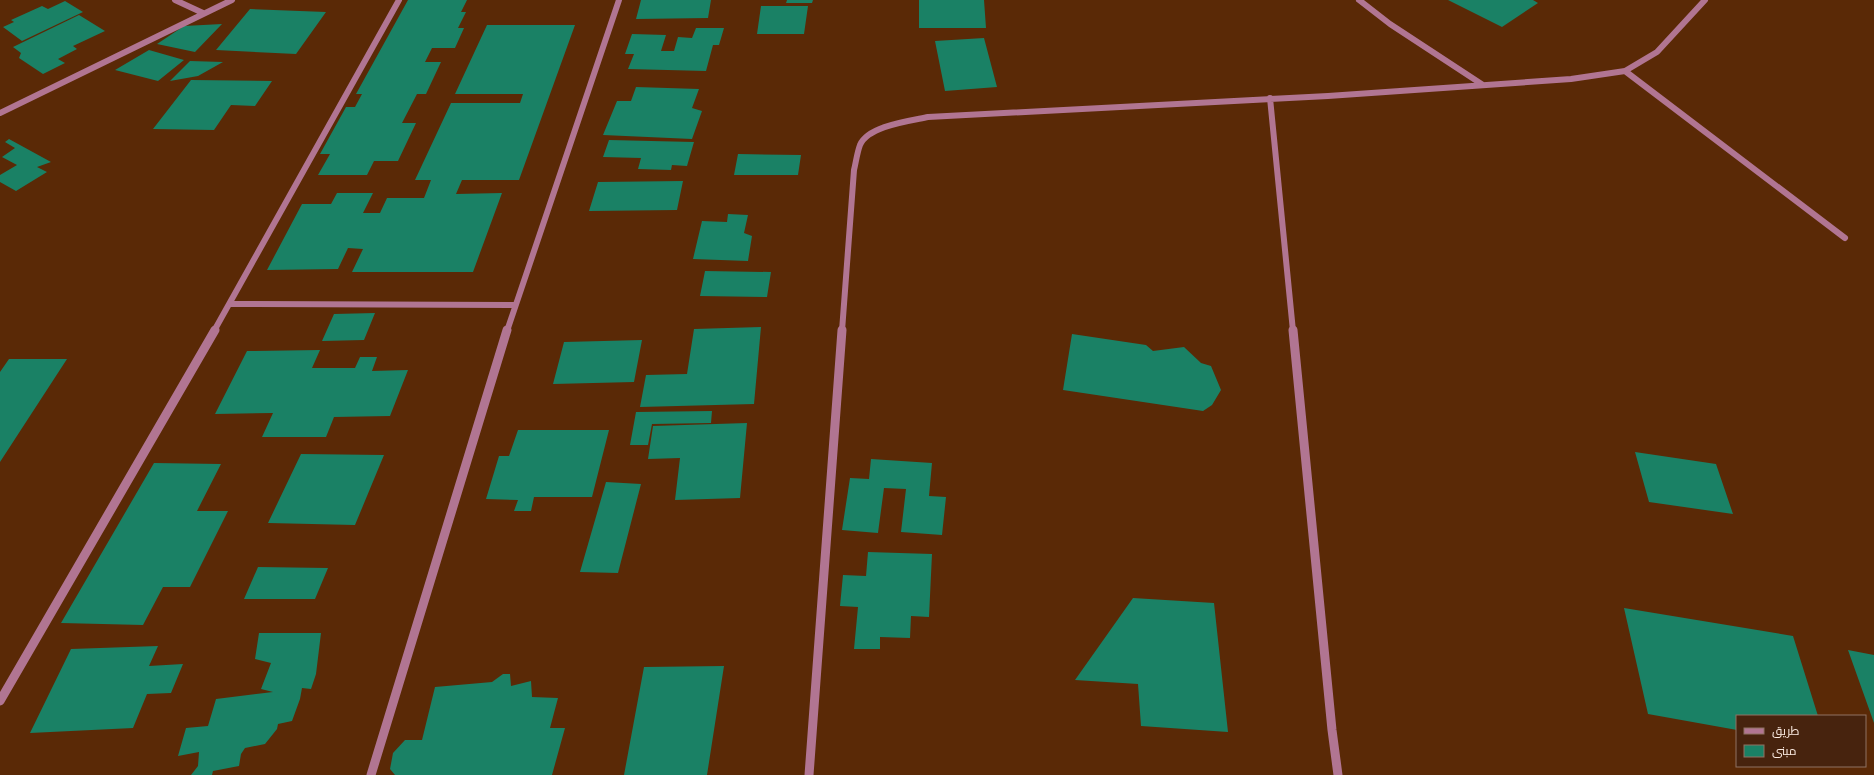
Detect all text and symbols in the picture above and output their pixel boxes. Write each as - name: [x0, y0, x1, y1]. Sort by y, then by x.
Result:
- legend: [1736, 715, 1866, 767]
- text: طريق: [1772, 723, 1800, 738]
- text: مبنى: [1772, 743, 1797, 758]

